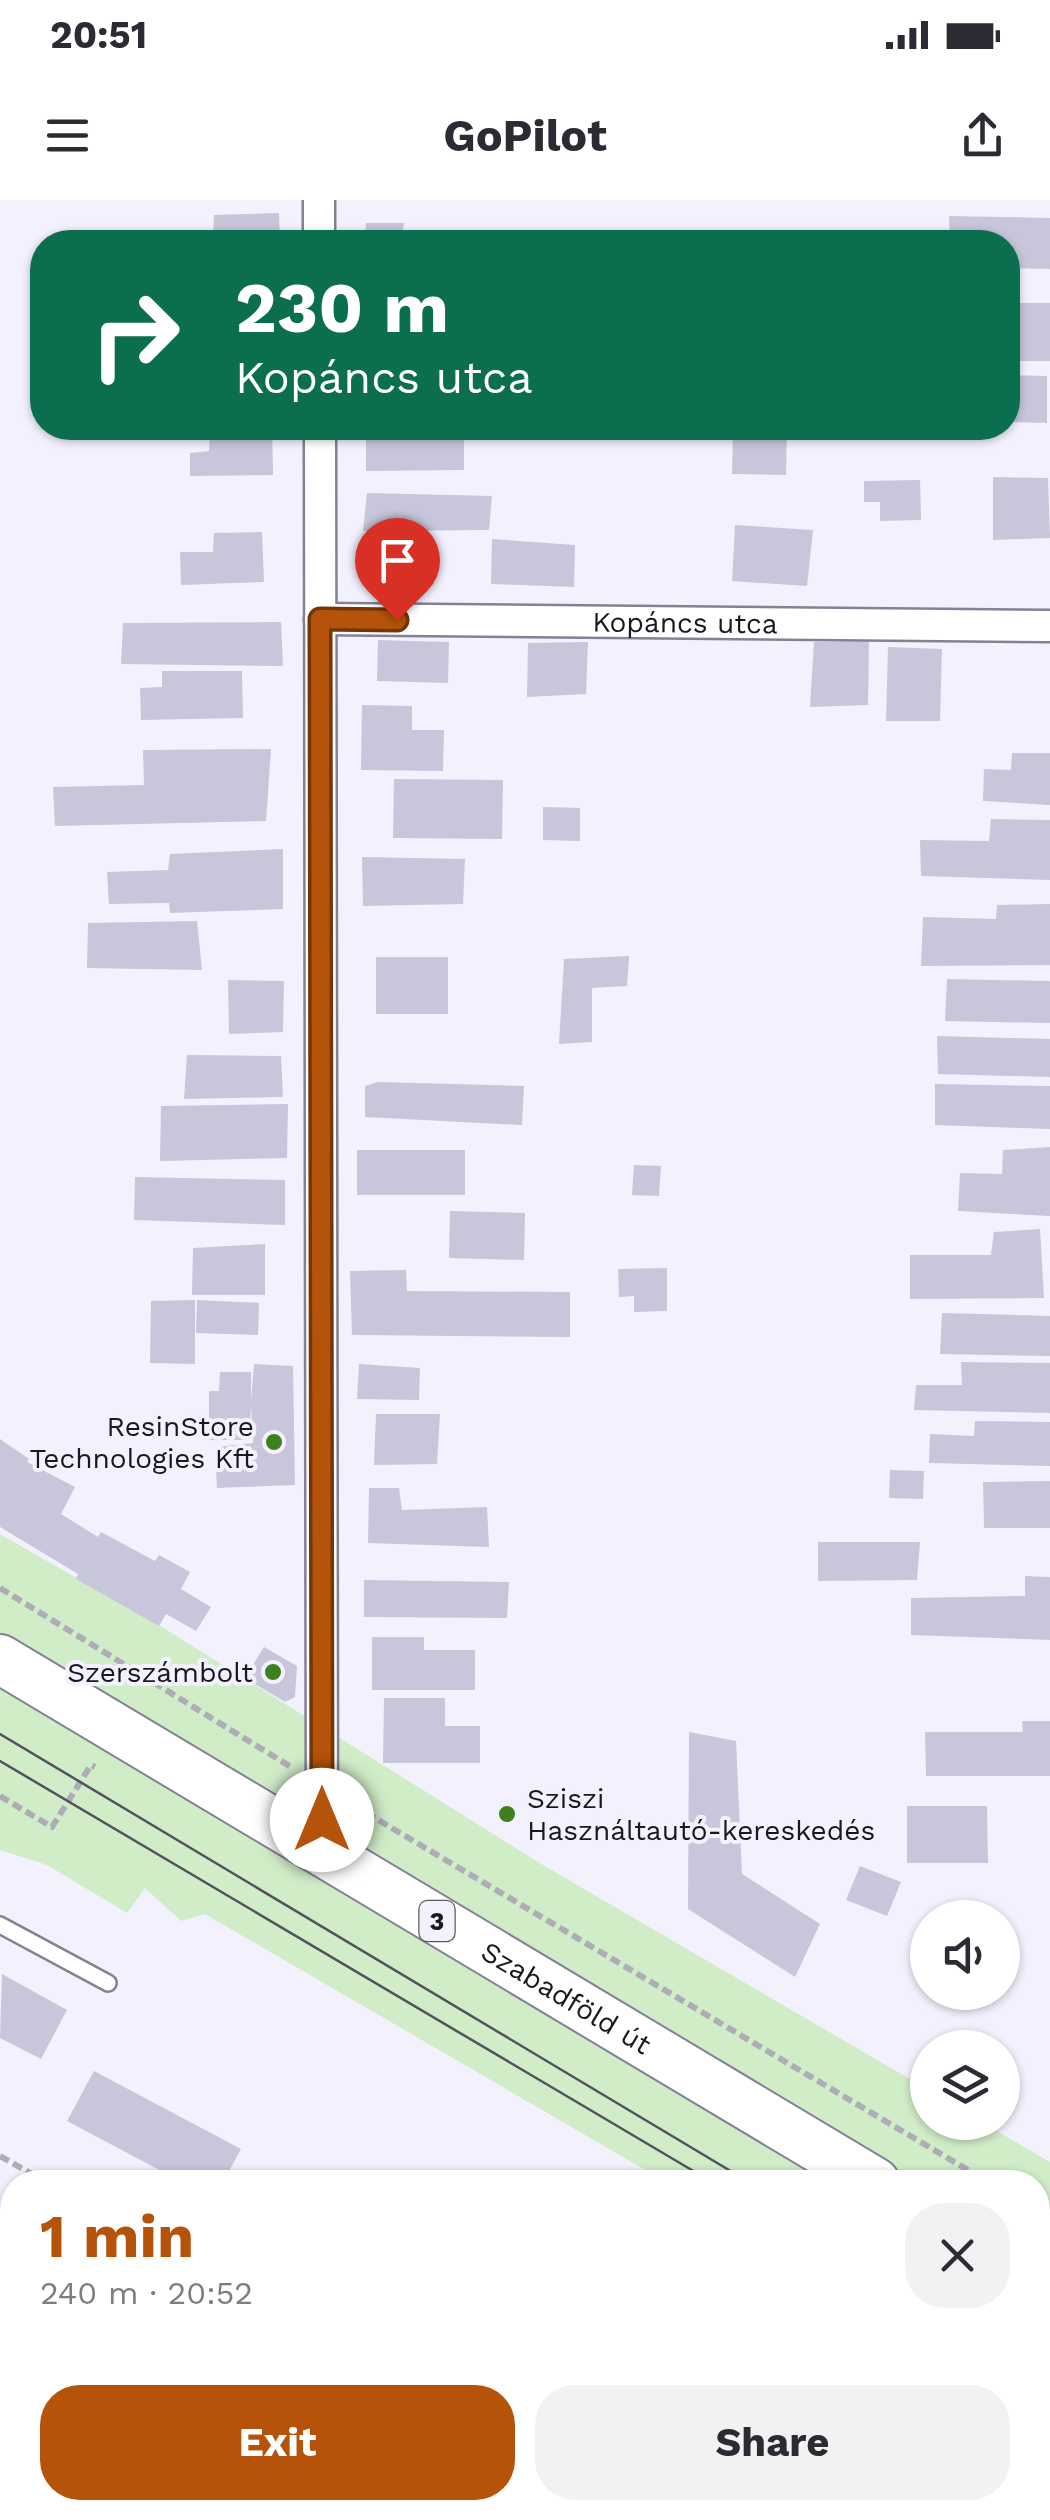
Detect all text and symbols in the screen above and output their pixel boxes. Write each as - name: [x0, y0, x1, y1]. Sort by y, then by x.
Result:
- text: 20:51: [50, 13, 147, 57]
- icon: menu: [40, 108, 95, 163]
- icon: share: [955, 108, 1010, 163]
- text: GoPilot: [443, 109, 607, 162]
- text: 230 m: [235, 267, 449, 349]
- icon: right: [70, 270, 200, 400]
- text: Kopáncs utca: [235, 351, 533, 404]
- pin: [355, 518, 440, 621]
- icon: arrive: [370, 533, 425, 588]
- street label: Kopáncs utca: [592, 606, 778, 640]
- place label: ResinStore Technologies Kft: [30, 1410, 254, 1475]
- marker: ResinStore Technologies Kft: [263, 1431, 285, 1453]
- place label: Szerszámbolt: [67, 1656, 253, 1689]
- marker: Szerszámbolt: [262, 1661, 284, 1683]
- position arrow: [270, 1768, 374, 1872]
- place label: Sziszi Használtautó-kereskedés: [527, 1782, 875, 1847]
- marker: Sziszi Használtautó-kereskedés: [496, 1803, 518, 1825]
- map controls: [910, 1900, 1020, 2140]
- button: sound: [910, 1900, 1020, 2010]
- road number: 3: [420, 1901, 454, 1941]
- street label: Szabadföld út: [475, 1935, 657, 2062]
- button: layers: [910, 2030, 1020, 2140]
- text: 1 min: [40, 2201, 194, 2272]
- button: close: [905, 2203, 1010, 2308]
- text: 240 m · 20:52: [40, 2274, 253, 2312]
- button: Exit: [40, 2385, 515, 2500]
- button: Share: [535, 2385, 1010, 2500]

